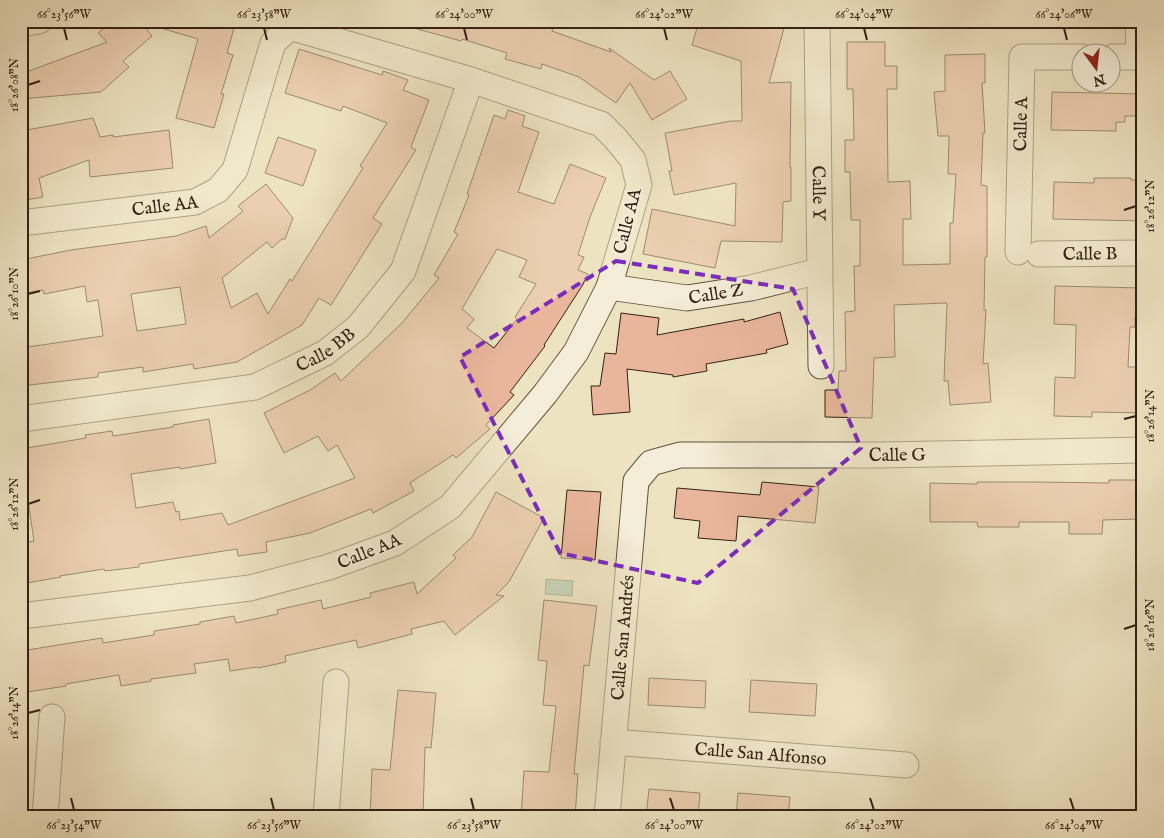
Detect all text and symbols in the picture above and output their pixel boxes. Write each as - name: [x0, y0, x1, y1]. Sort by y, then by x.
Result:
- text: 66°23'56"W: [37, 7, 92, 22]
- text: 66°23'58"W: [237, 7, 291, 22]
- text: 66°24'00"W: [435, 7, 494, 22]
- text: 66°24'02"W: [635, 7, 693, 22]
- text: 66°24'04"W: [835, 7, 894, 22]
- text: 66°24'06"W: [1035, 7, 1093, 22]
- north arrow: [1072, 42, 1122, 92]
- text: 18°26'08"N: [7, 57, 22, 112]
- text: N: [1091, 69, 1108, 90]
- street label: Calle A: [1010, 96, 1034, 152]
- street label: Calle Y: [806, 165, 829, 221]
- text: 18°26'12"N: [1143, 179, 1158, 233]
- street label: Calle AA: [609, 185, 648, 257]
- street label: Calle AA: [131, 192, 201, 223]
- street label: Calle B: [1063, 243, 1117, 267]
- text: 18°26'10"N: [7, 267, 22, 321]
- street label: Calle Z: [687, 279, 746, 311]
- street label: Calle BB: [293, 323, 361, 378]
- text: 18°26'14"N: [1143, 389, 1158, 443]
- street label: Calle G: [869, 444, 927, 468]
- text: 18°26'12"N: [7, 477, 22, 531]
- street label: Calle AA: [334, 529, 406, 576]
- street label: Calle San Andrés: [607, 574, 641, 701]
- text: 18°26'16"N: [1143, 598, 1158, 651]
- text: 18°26'14"N: [7, 686, 22, 740]
- street label: Calle San Alfonso: [694, 738, 827, 772]
- text: 66°23'54"W: [47, 818, 102, 833]
- text: 66°23'56"W: [247, 818, 302, 833]
- text: 66°23'58"W: [447, 818, 501, 833]
- text: 66°24'00"W: [645, 818, 704, 833]
- text: 66°24'02"W: [845, 818, 903, 833]
- text: 66°24'04"W: [1045, 818, 1104, 833]

